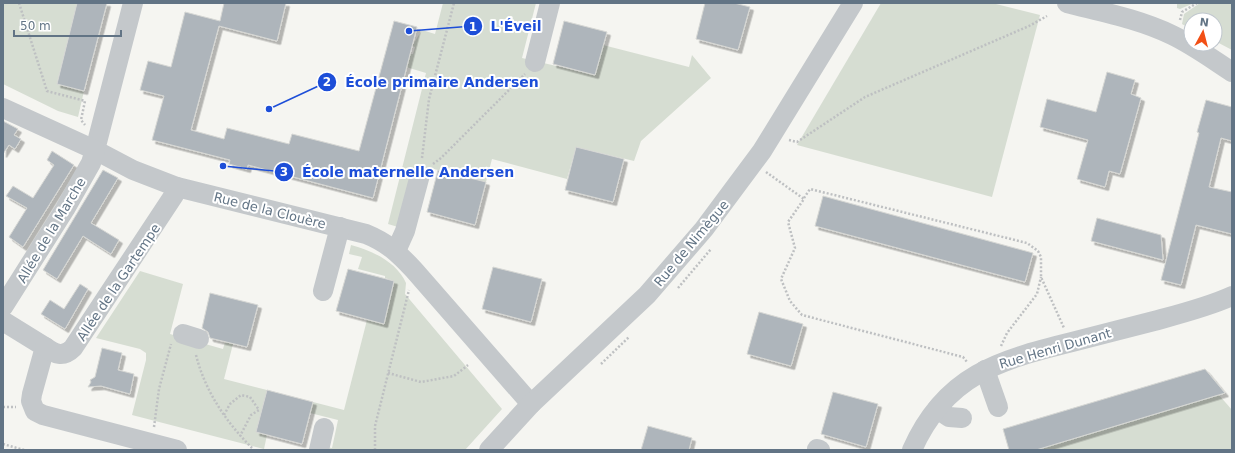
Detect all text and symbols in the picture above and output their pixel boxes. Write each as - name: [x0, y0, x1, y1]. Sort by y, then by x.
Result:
- scale bar: [14, 12, 121, 38]
- north arrow: [1183, 12, 1223, 52]
- callout: L'Éveil: [463, 13, 550, 39]
- text: N: [1199, 16, 1210, 30]
- text: L'Éveil: [491, 18, 542, 34]
- text: 50 m: [20, 19, 51, 33]
- text: 1: [469, 20, 477, 34]
- callout: École primaire Andersen: [317, 69, 546, 95]
- text: École primaire Andersen: [345, 74, 539, 90]
- text: 2: [323, 75, 331, 89]
- callout: École maternelle Andersen: [274, 159, 522, 185]
- text: École maternelle Andersen: [302, 164, 514, 180]
- text: 3: [280, 165, 288, 179]
- street label: Allée de la Marche: [14, 175, 89, 286]
- street label: Rue de la Clouère: [212, 189, 327, 232]
- street label: Rue de Nimègue: [651, 197, 732, 289]
- street label: Allée de la Gartempe: [74, 221, 163, 344]
- street label: Rue Henri Dunant: [997, 325, 1113, 372]

